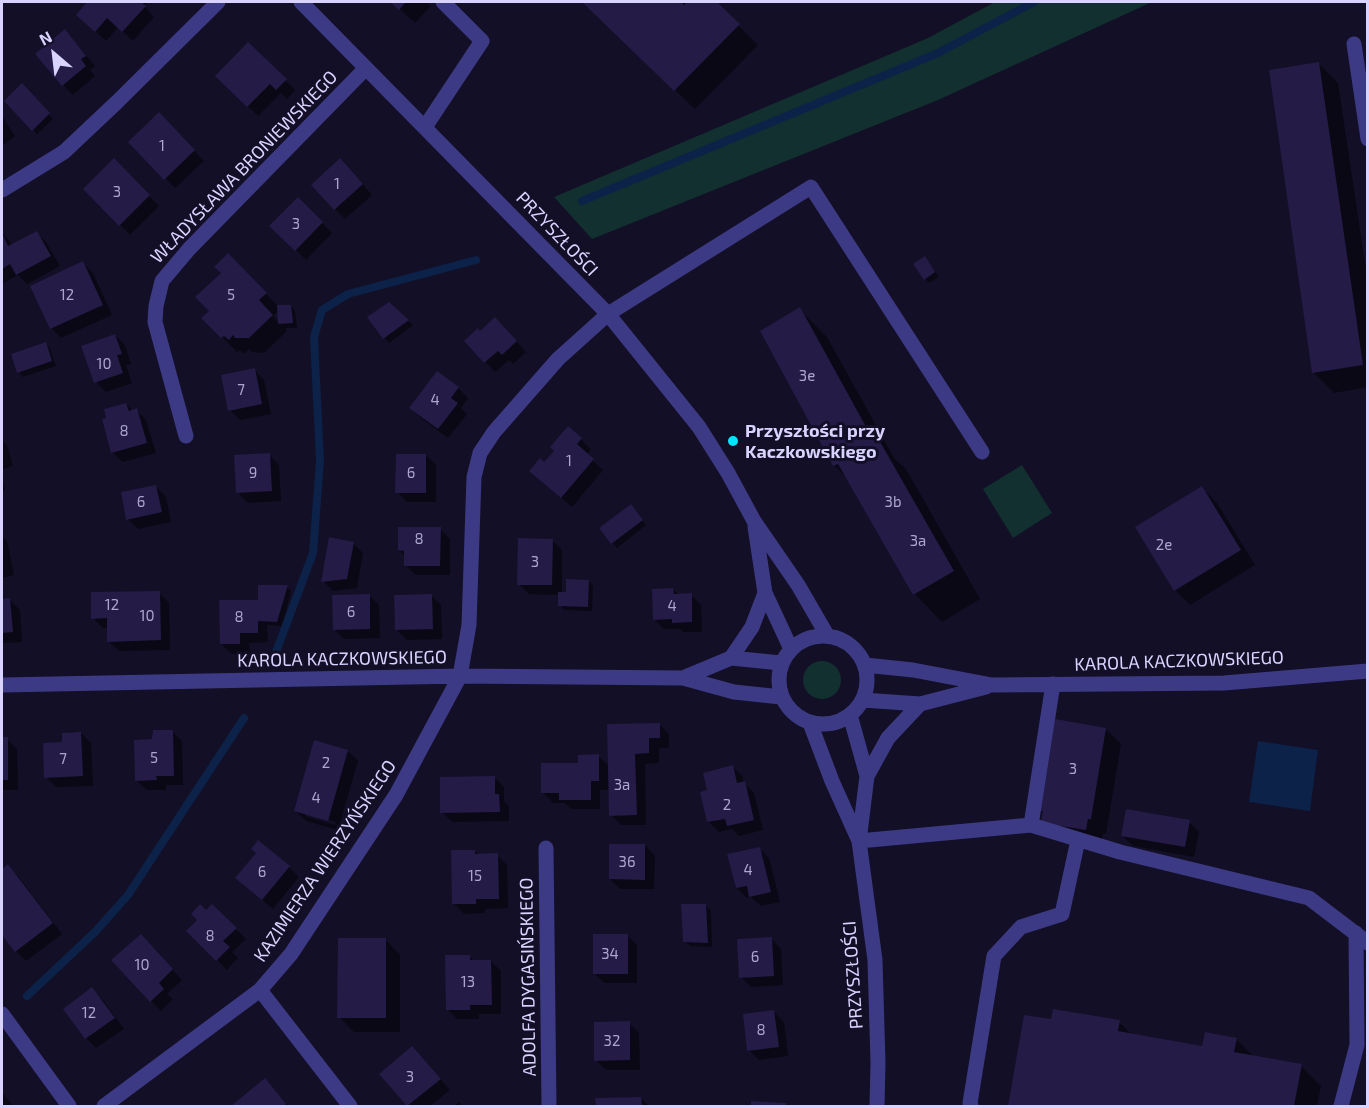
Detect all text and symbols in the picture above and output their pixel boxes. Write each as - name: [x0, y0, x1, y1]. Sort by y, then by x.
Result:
- north arrow: [24, 24, 84, 84]
- text: N: [36, 27, 55, 49]
- street label: WŁADYSŁAWA BRONIEWSKIEGO: [146, 66, 342, 268]
- house number: 1: [159, 137, 165, 155]
- house number: 1: [334, 175, 340, 193]
- house number: 3: [113, 183, 121, 201]
- street label: PRZYSZŁOŚCI: [512, 187, 602, 281]
- house number: 3: [292, 215, 300, 233]
- house number: 12: [60, 286, 74, 304]
- house number: 5: [227, 286, 235, 304]
- house number: 10: [96, 355, 112, 373]
- house number: 3e: [799, 367, 815, 385]
- house number: 7: [237, 381, 245, 399]
- house number: 4: [430, 391, 440, 409]
- place label: Przyszłości przy Kaczkowskiego: [745, 420, 885, 462]
- house number: 8: [119, 422, 129, 440]
- marker: Przyszłości przy Kaczkowskiego: [726, 434, 740, 448]
- house number: 1: [566, 452, 572, 470]
- house number: 9: [249, 464, 257, 482]
- house number: 6: [407, 464, 415, 482]
- house number: 6: [137, 493, 145, 511]
- house number: 3b: [885, 493, 901, 511]
- house number: 8: [414, 530, 424, 548]
- house number: 3a: [910, 532, 926, 550]
- house number: 2e: [1156, 536, 1172, 554]
- house number: 3: [531, 553, 539, 571]
- house number: 12: [105, 596, 119, 614]
- house number: 4: [667, 597, 677, 615]
- house number: 6: [347, 603, 355, 621]
- house number: 10: [139, 607, 155, 625]
- house number: 8: [234, 608, 244, 626]
- street label: KAROLA KACZKOWSKIEGO: [237, 646, 447, 672]
- street label: KAROLA KACZKOWSKIEGO: [1074, 647, 1284, 675]
- house number: 5: [150, 749, 158, 767]
- house number: 7: [59, 750, 67, 768]
- house number: 2: [322, 754, 330, 772]
- street label: KAZIMIERZA WIERZYŃSKIEGO: [249, 756, 401, 966]
- house number: 3: [1069, 760, 1077, 778]
- house number: 3a: [614, 776, 630, 794]
- house number: 4: [311, 789, 321, 807]
- house number: 2: [723, 796, 731, 814]
- house number: 36: [619, 853, 635, 871]
- house number: 4: [743, 861, 753, 879]
- house number: 6: [258, 863, 266, 881]
- house number: 15: [468, 867, 482, 885]
- street label: ADOLFA DYGASIŃSKIEGO: [515, 877, 541, 1077]
- street label: PRZYSZŁOŚCI: [838, 920, 868, 1030]
- house number: 8: [205, 927, 215, 945]
- house number: 34: [601, 945, 619, 963]
- house number: 6: [751, 948, 759, 966]
- house number: 10: [134, 956, 150, 974]
- house number: 13: [461, 973, 475, 991]
- house number: 12: [82, 1004, 96, 1022]
- house number: 8: [756, 1021, 766, 1039]
- house number: 32: [604, 1032, 620, 1050]
- house number: 3: [406, 1068, 414, 1086]

